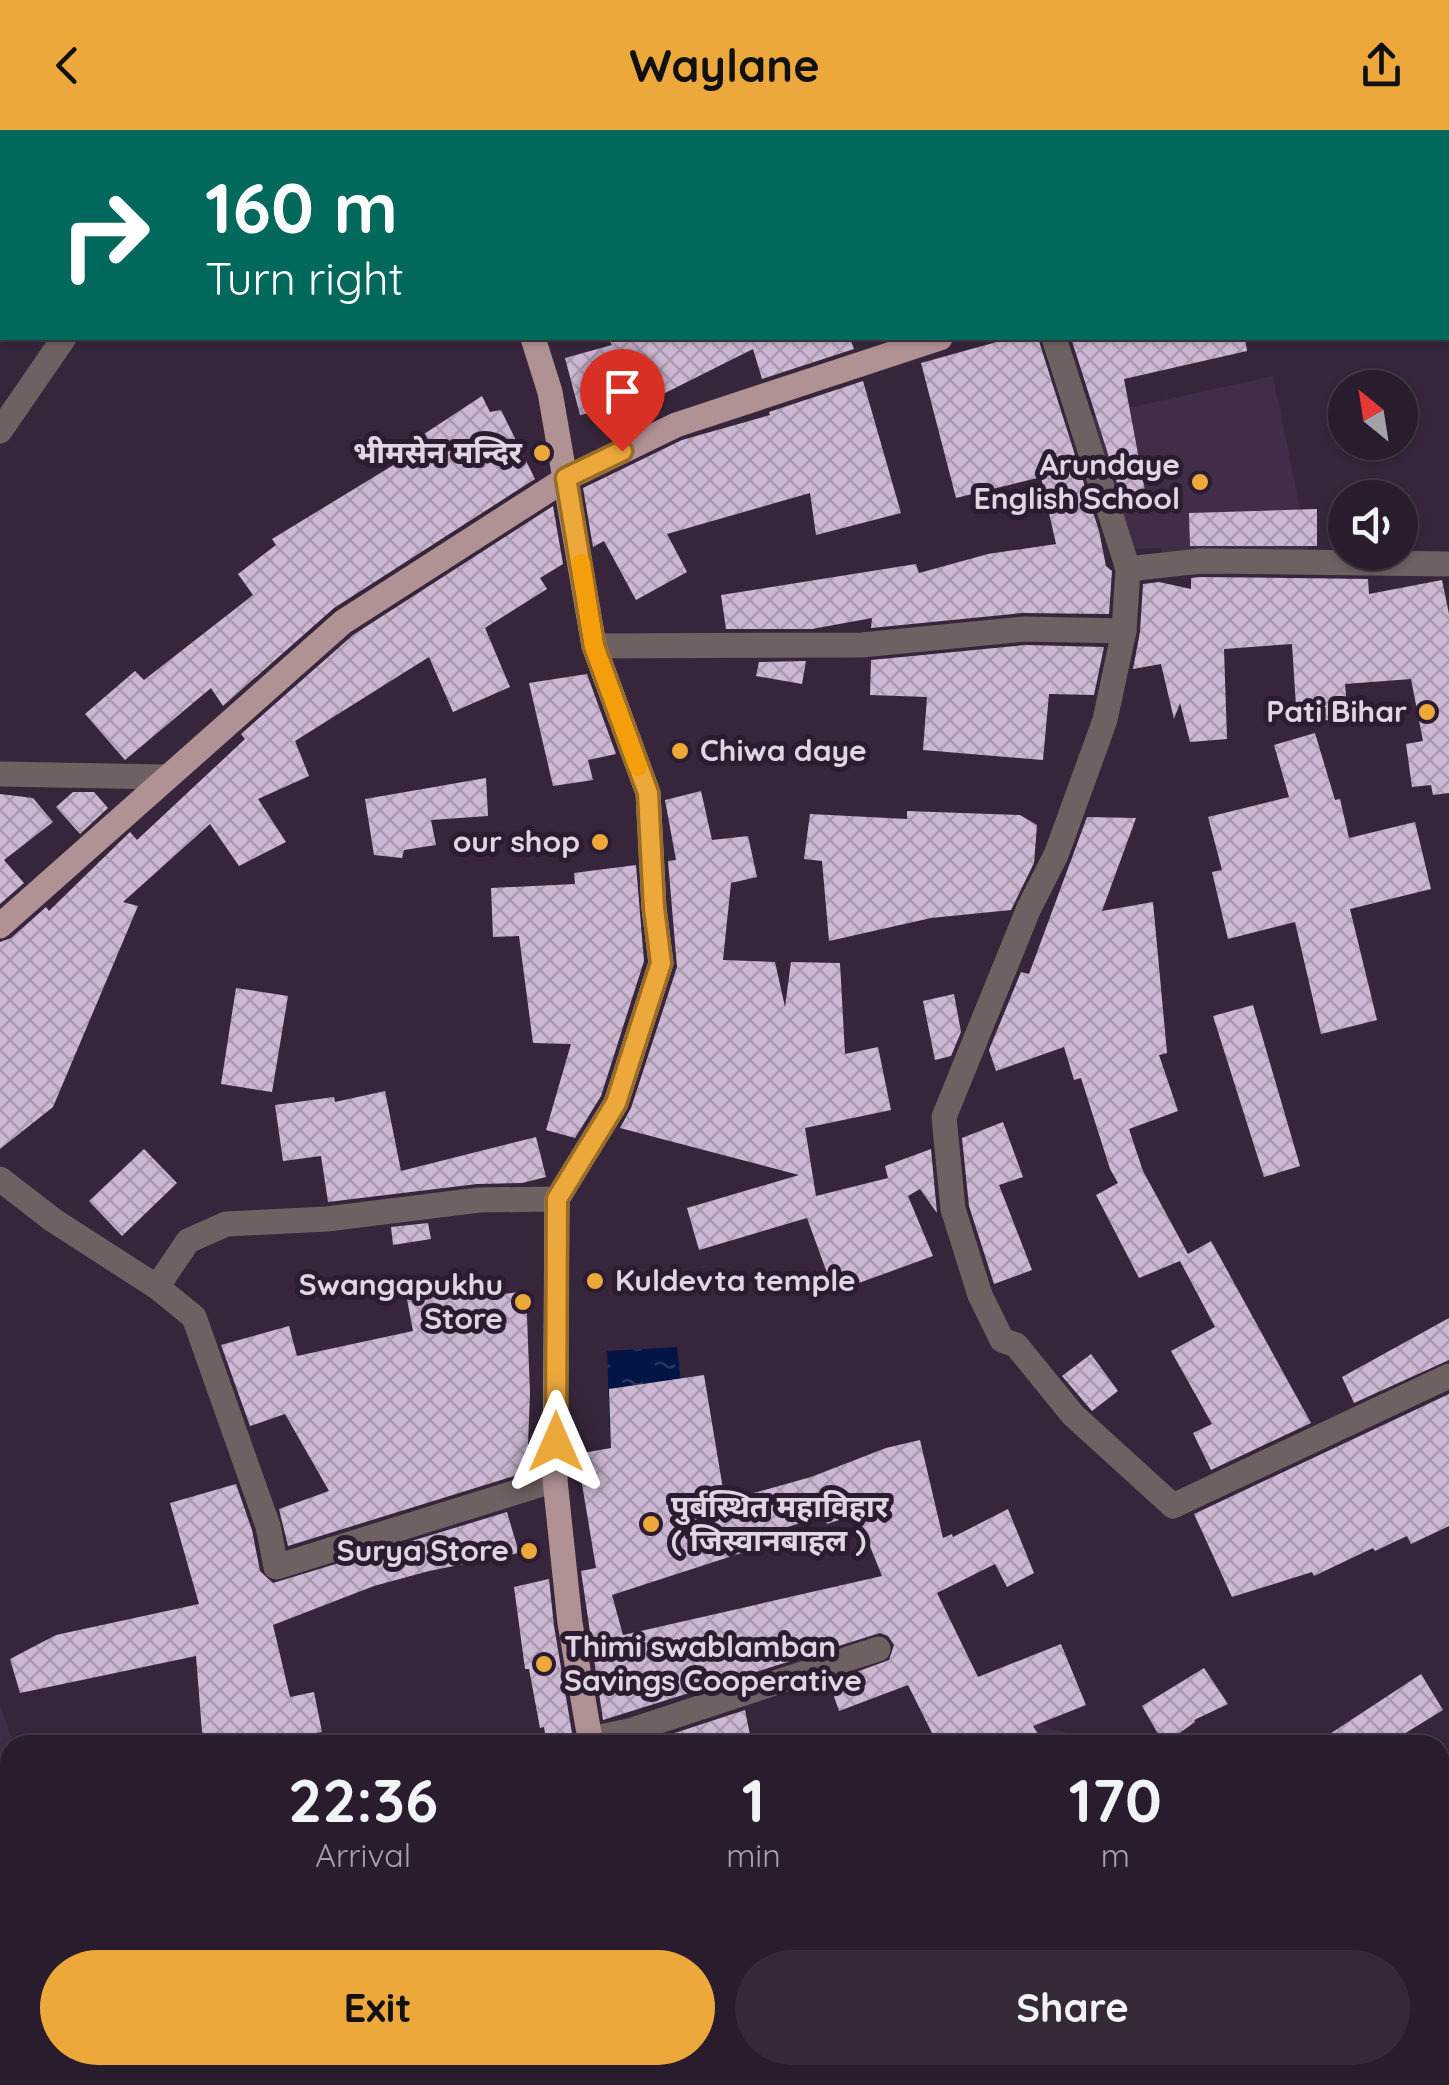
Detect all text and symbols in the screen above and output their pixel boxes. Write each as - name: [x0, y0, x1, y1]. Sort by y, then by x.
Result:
- text: Waylane: [629, 37, 820, 93]
- icon: back: [40, 38, 95, 93]
- icon: share: [1354, 38, 1409, 93]
- text: 160 m: [205, 163, 398, 251]
- icon: right: [40, 170, 170, 300]
- text: Turn right: [205, 250, 404, 306]
- pin: [580, 349, 665, 452]
- icon: arrive: [595, 364, 650, 419]
- north arrow: [1328, 370, 1418, 460]
- map controls: [1328, 370, 1418, 570]
- place label: भीमसेन मन्दिर: [353, 433, 523, 471]
- marker: भीमसेन मन्दिर: [531, 442, 553, 464]
- place label: Arundaye English School: [974, 445, 1180, 517]
- marker: Arundaye English School: [1189, 471, 1211, 493]
- button: sound: [1328, 480, 1418, 570]
- place label: Pati Bihar: [1266, 692, 1407, 730]
- marker: Pati Bihar: [1416, 701, 1438, 723]
- place label: Chiwa daye: [700, 731, 867, 769]
- marker: Chiwa daye: [669, 740, 691, 762]
- place label: our shop: [453, 822, 580, 860]
- marker: our shop: [589, 831, 611, 853]
- place label: Kuldevta temple: [615, 1261, 856, 1299]
- place label: Swangapukhu Store: [299, 1265, 503, 1337]
- marker: Kuldevta temple: [584, 1270, 606, 1292]
- marker: Swangapukhu Store: [512, 1291, 534, 1313]
- position arrow: [504, 1390, 608, 1494]
- place label: पुर्बस्थित महाविहार ( जिस्वानबाहल ): [671, 1487, 889, 1559]
- marker: पुर्बस्थित महाविहार ( जिस्वानबाहल ): [640, 1513, 662, 1535]
- place label: Surya Store: [337, 1531, 509, 1569]
- marker: Surya Store: [518, 1540, 540, 1562]
- place label: Thimi swablamban Savings Cooperative: [564, 1627, 862, 1699]
- marker: Thimi swablamban Savings Cooperative: [533, 1653, 555, 1675]
- text: 22:36: [288, 1762, 438, 1837]
- text: 1: [742, 1762, 765, 1837]
- text: 170: [1069, 1762, 1162, 1837]
- text: Arrival: [315, 1835, 411, 1875]
- text: min: [726, 1835, 781, 1875]
- text: m: [1101, 1835, 1130, 1875]
- button: Exit: [40, 1950, 715, 2065]
- button: Share: [735, 1950, 1410, 2065]

